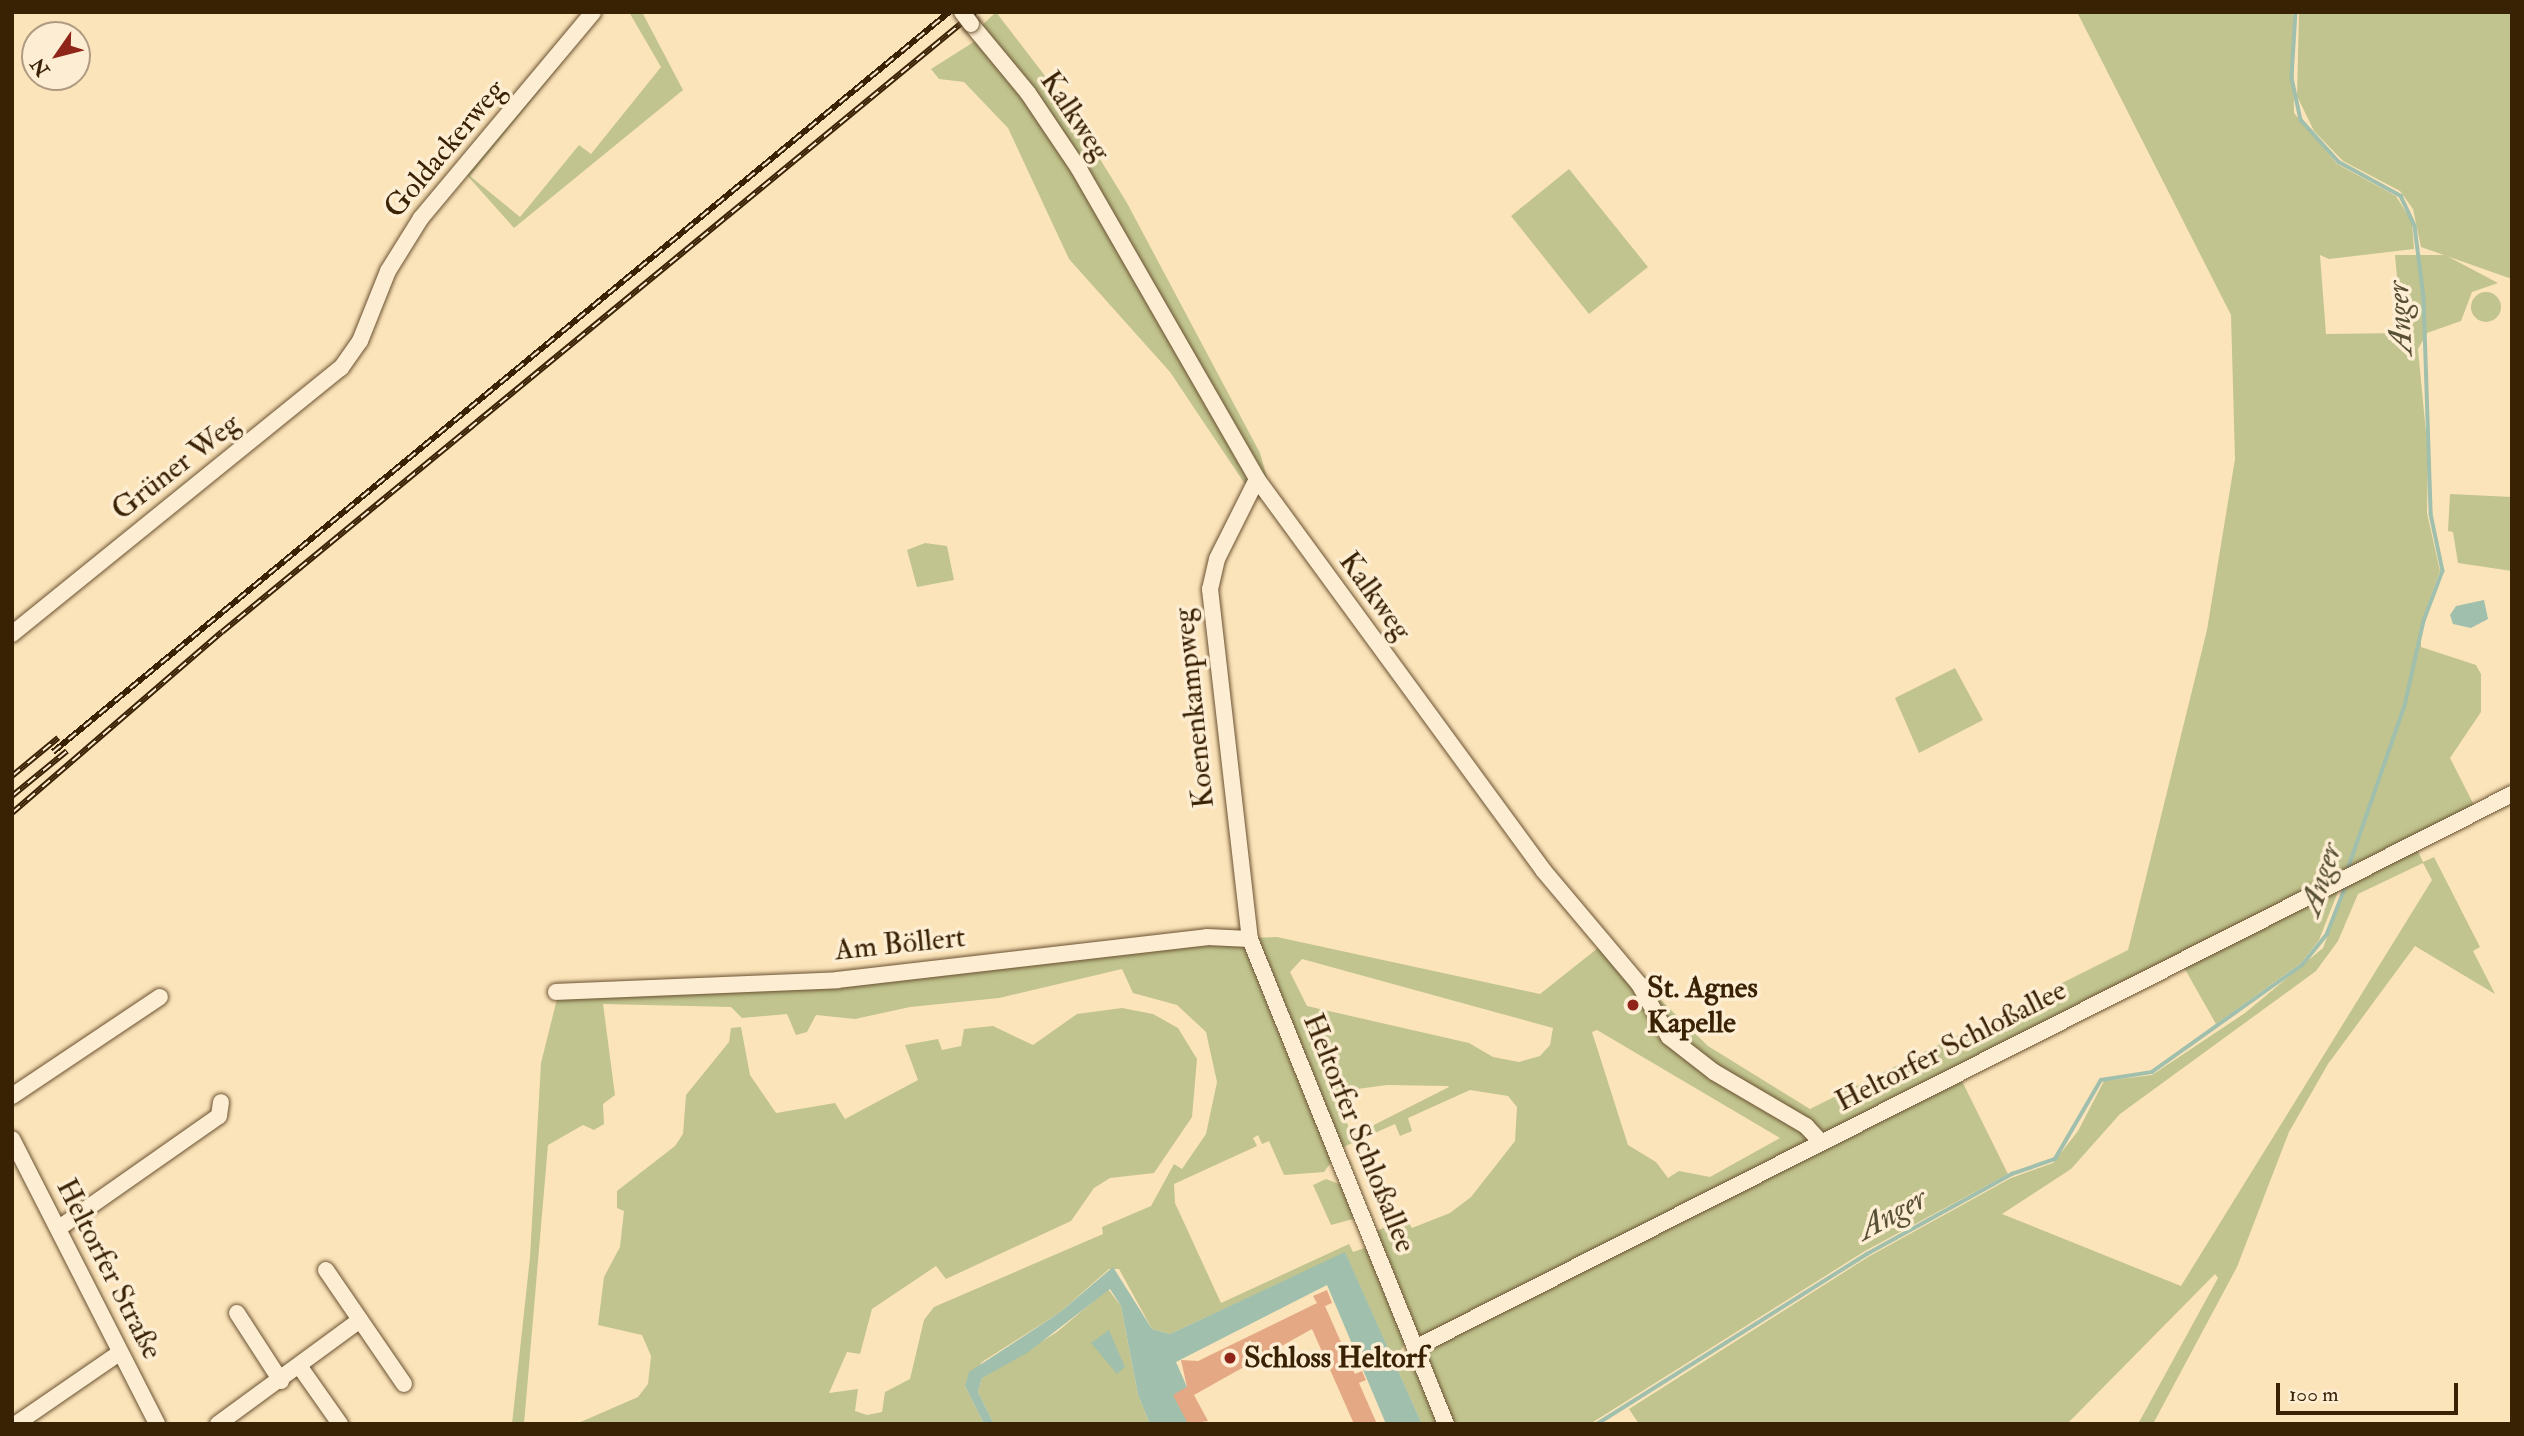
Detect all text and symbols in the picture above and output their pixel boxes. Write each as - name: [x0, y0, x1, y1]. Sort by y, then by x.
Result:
- north arrow: [21, 21, 91, 91]
- text: N: [26, 53, 55, 81]
- street label: Kalkweg: [1032, 64, 1118, 168]
- street label: Goldackerweg: [377, 73, 513, 225]
- water label: Anger: [2379, 280, 2421, 356]
- street label: Grüner Weg: [105, 406, 247, 528]
- street label: Kalkweg: [1331, 545, 1419, 647]
- street label: Koenenkampweg: [1166, 606, 1222, 810]
- water label: Anger: [2291, 838, 2351, 920]
- street label: Am Böllert: [833, 919, 967, 969]
- place label: St. Agnes Kapelle: [1647, 970, 1758, 1040]
- street label: Heltorfer Schloßallee: [1829, 972, 2073, 1120]
- marker: St. Agnes Kapelle: [1625, 997, 1641, 1013]
- street label: Heltorfer Schloßallee: [1295, 1008, 1423, 1258]
- street label: Heltorfer Straße: [48, 1173, 170, 1365]
- water label: Anger: [1850, 1179, 1934, 1249]
- place label: Schloss Heltorf: [1244, 1340, 1427, 1376]
- marker: Schloss Heltorf: [1222, 1350, 1238, 1366]
- scale bar: [2279, 1370, 2461, 1414]
- text: 100 m: [2289, 1381, 2339, 1408]

